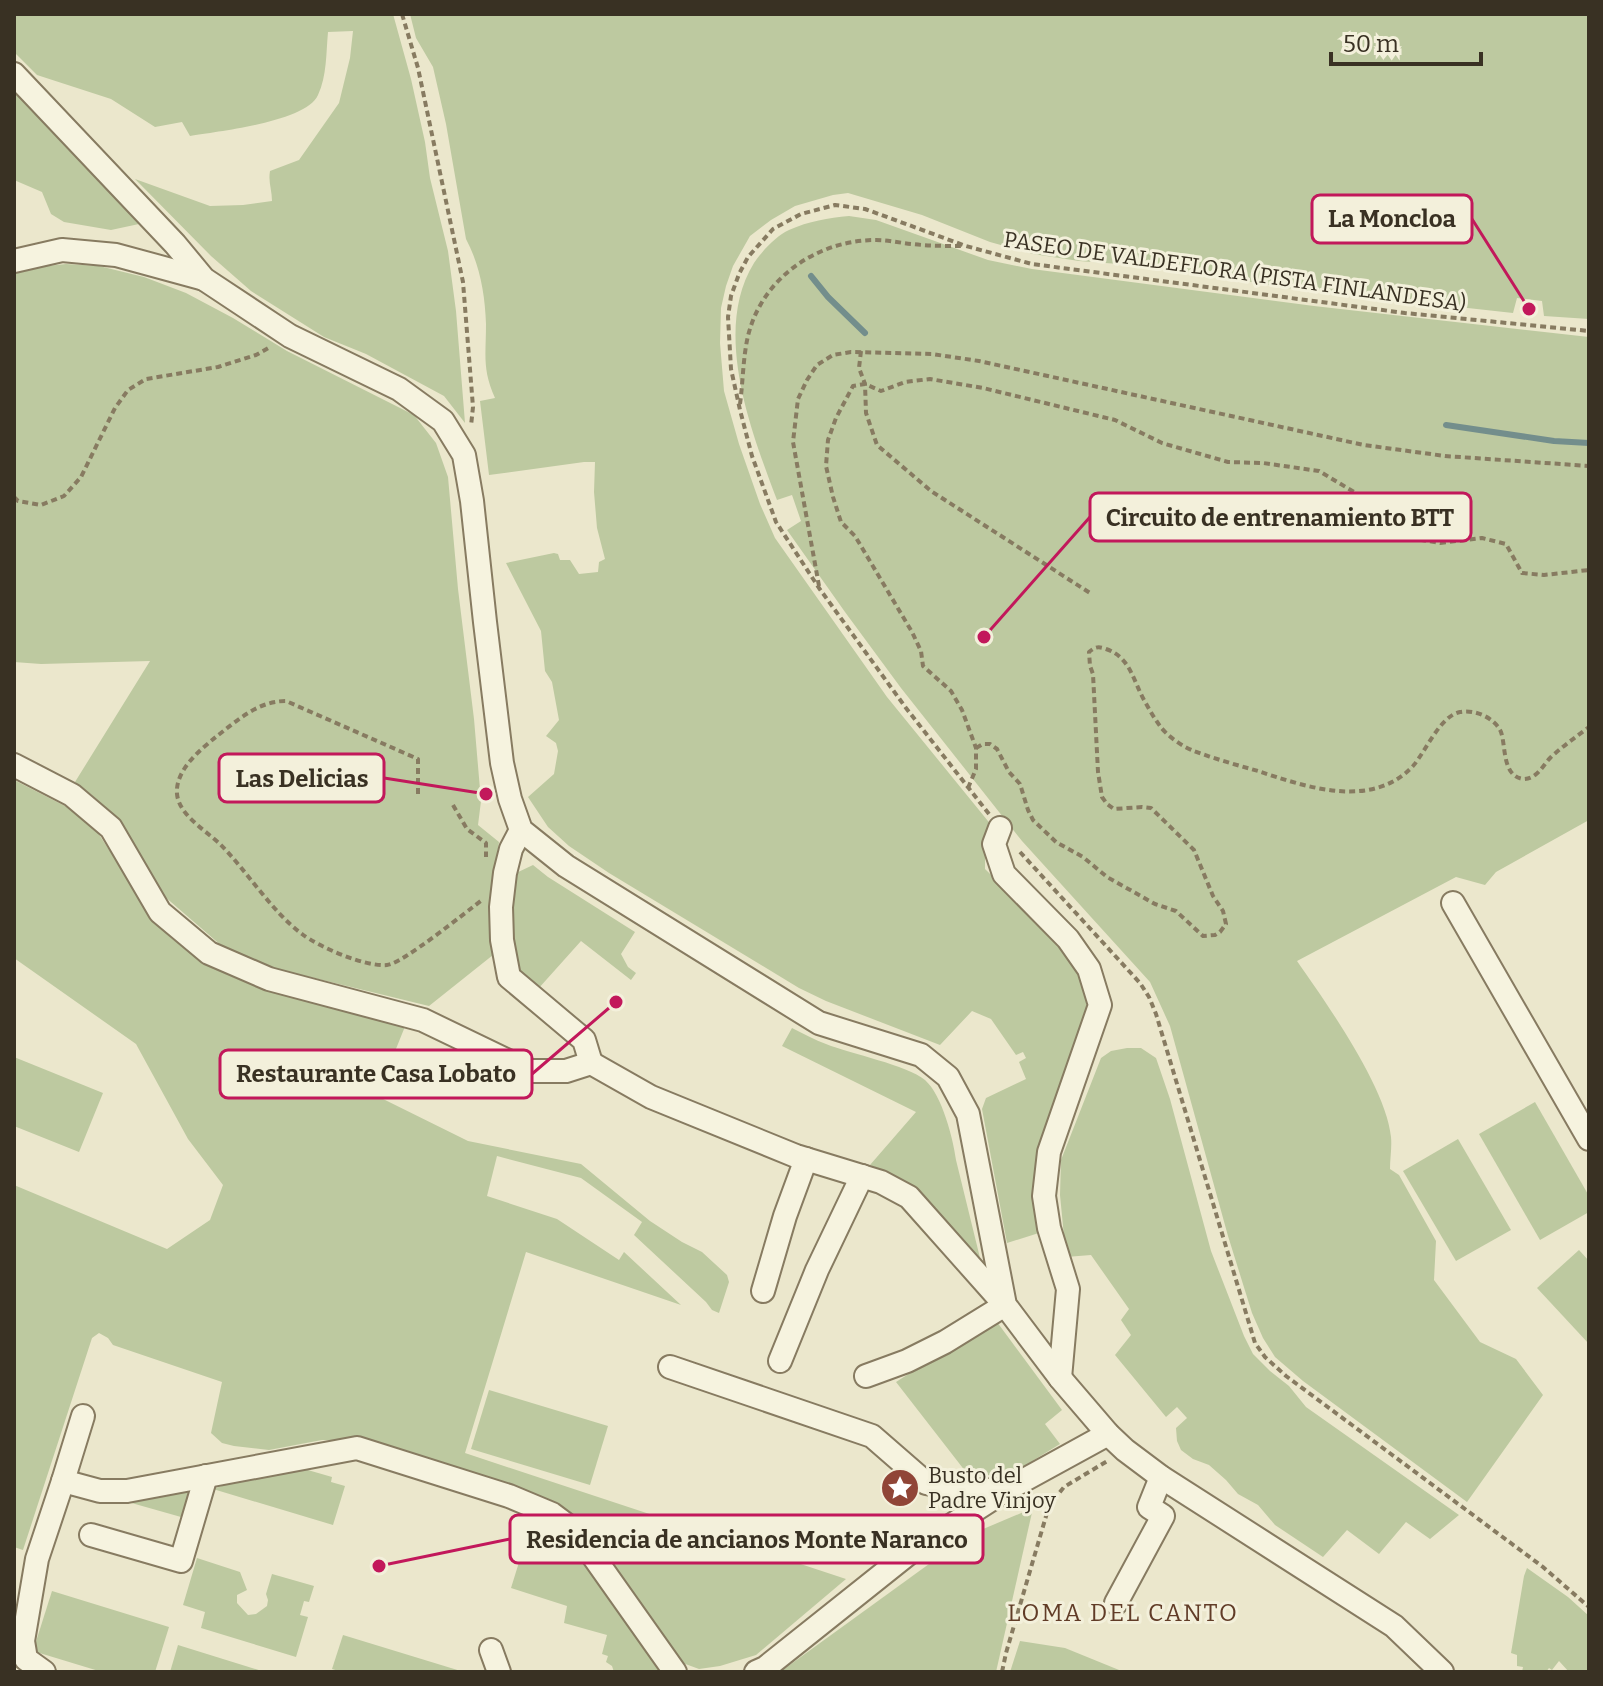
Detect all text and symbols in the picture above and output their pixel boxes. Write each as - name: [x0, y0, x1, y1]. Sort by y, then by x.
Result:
- scale bar: [1331, 16, 1481, 66]
- text: 50 m: [1343, 30, 1399, 58]
- callout: La Moncloa: [1312, 195, 1472, 243]
- text: La Moncloa: [1328, 205, 1457, 233]
- street label: PASEO DE VALDEFLORA (PISTA FINLANDESA): [1002, 226, 1468, 317]
- callout: Circuito de entrenamiento BTT: [1090, 493, 1471, 541]
- text: Circuito de entrenamiento BTT: [1106, 504, 1455, 532]
- callout: Las Delicias: [219, 754, 384, 802]
- text: Las Delicias: [236, 765, 369, 793]
- callout: Restaurante Casa Lobato: [220, 1050, 532, 1098]
- text: Restaurante Casa Lobato: [236, 1060, 516, 1088]
- place label: Busto del Padre Vinjoy: [928, 1462, 1056, 1514]
- place icon: Busto del Padre Vinjoy: [879, 1467, 921, 1509]
- callout: Residencia de ancianos Monte Naranco: [510, 1515, 983, 1563]
- text: Residencia de ancianos Monte Naranco: [526, 1526, 968, 1554]
- district label: LOMA DEL CANTO: [1007, 1599, 1239, 1627]

